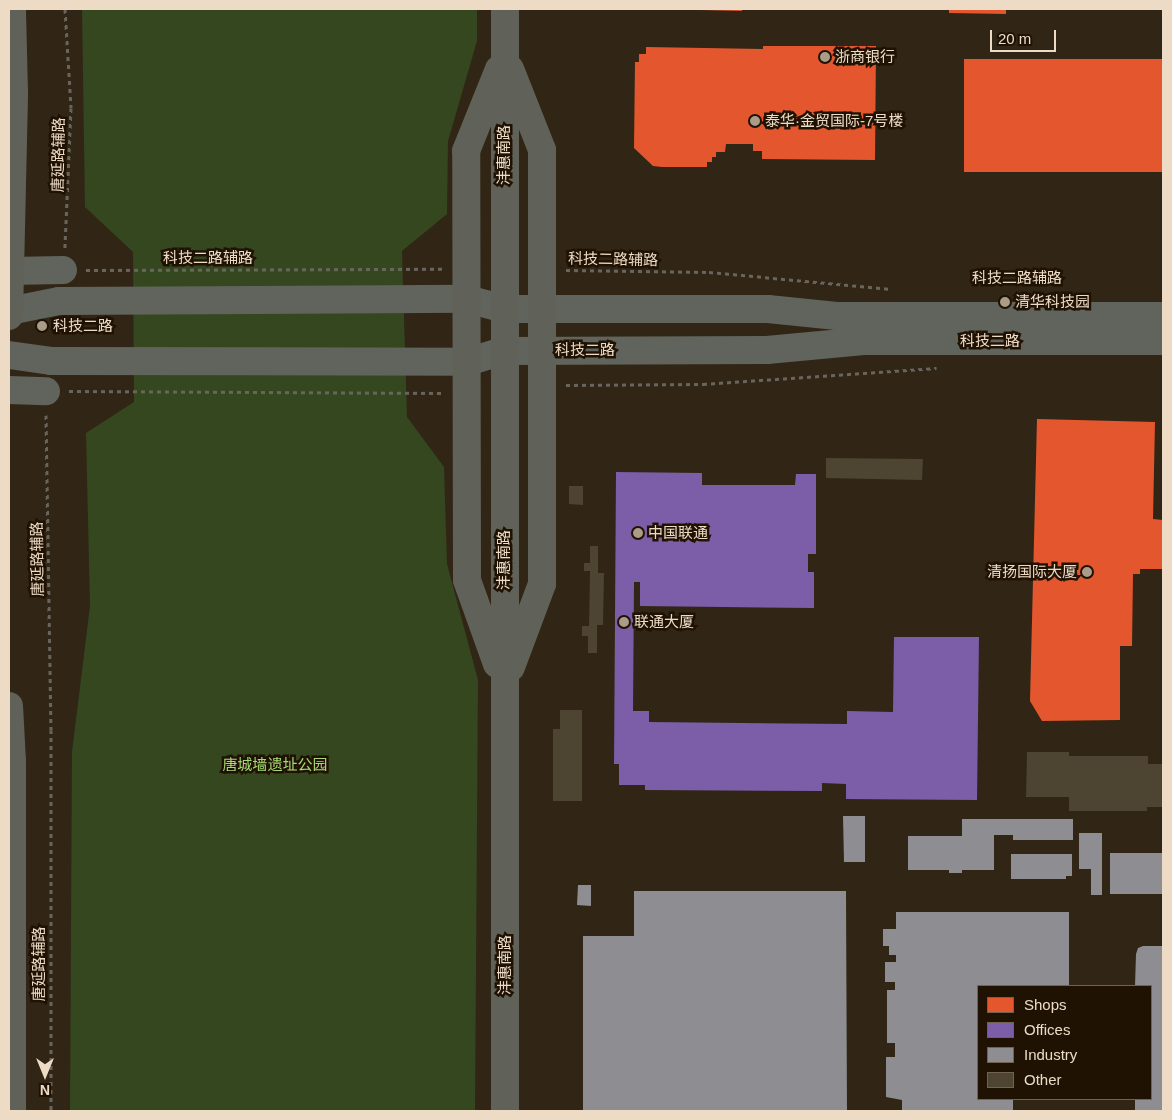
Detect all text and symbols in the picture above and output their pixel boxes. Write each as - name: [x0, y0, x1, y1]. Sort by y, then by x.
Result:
- scale bar: [992, 20, 1058, 52]
- text: 20 m: [998, 30, 1031, 47]
- place label: 浙商银行: [835, 48, 895, 66]
- marker: 浙商银行: [819, 51, 831, 63]
- place label: 泰华·金贸国际-7号楼: [765, 112, 903, 130]
- marker: 泰华·金贸国际-7号楼: [749, 115, 761, 127]
- street label: 唐延路辅路: [48, 117, 68, 193]
- street label: 沣惠南路: [495, 125, 513, 185]
- street label: 科技二路辅路: [163, 249, 253, 267]
- street label: 科技二路辅路: [568, 249, 658, 269]
- street label: 科技二路辅路: [972, 269, 1062, 287]
- place label: 清华科技园: [1015, 293, 1090, 311]
- marker: 清华科技园: [999, 296, 1011, 308]
- place label: 科技二路: [53, 317, 113, 335]
- marker: 科技二路: [35, 319, 49, 333]
- street label: 科技二路: [960, 332, 1020, 350]
- street label: 科技二路: [555, 341, 615, 359]
- street label: 唐延路辅路: [27, 521, 47, 597]
- place label: 中国联通: [648, 524, 708, 542]
- marker: 中国联通: [632, 527, 644, 539]
- street label: 沣惠南路: [495, 530, 513, 590]
- place label: 清扬国际大厦: [987, 563, 1077, 581]
- marker: 清扬国际大厦: [1081, 566, 1093, 578]
- place label: 联通大厦: [634, 613, 694, 631]
- marker: 联通大厦: [618, 616, 630, 628]
- park label: 唐城墙遗址公园: [223, 756, 327, 774]
- street label: 唐延路辅路: [30, 927, 48, 1001]
- street label: 沣惠南路: [496, 935, 514, 995]
- legend: [977, 985, 1152, 1100]
- text: Shops: [1024, 996, 1067, 1013]
- text: Offices: [1024, 1021, 1070, 1038]
- text: Industry: [1024, 1046, 1077, 1063]
- north arrow: [20, 1050, 70, 1100]
- text: Other: [1024, 1071, 1062, 1088]
- text: N: [40, 1082, 50, 1098]

